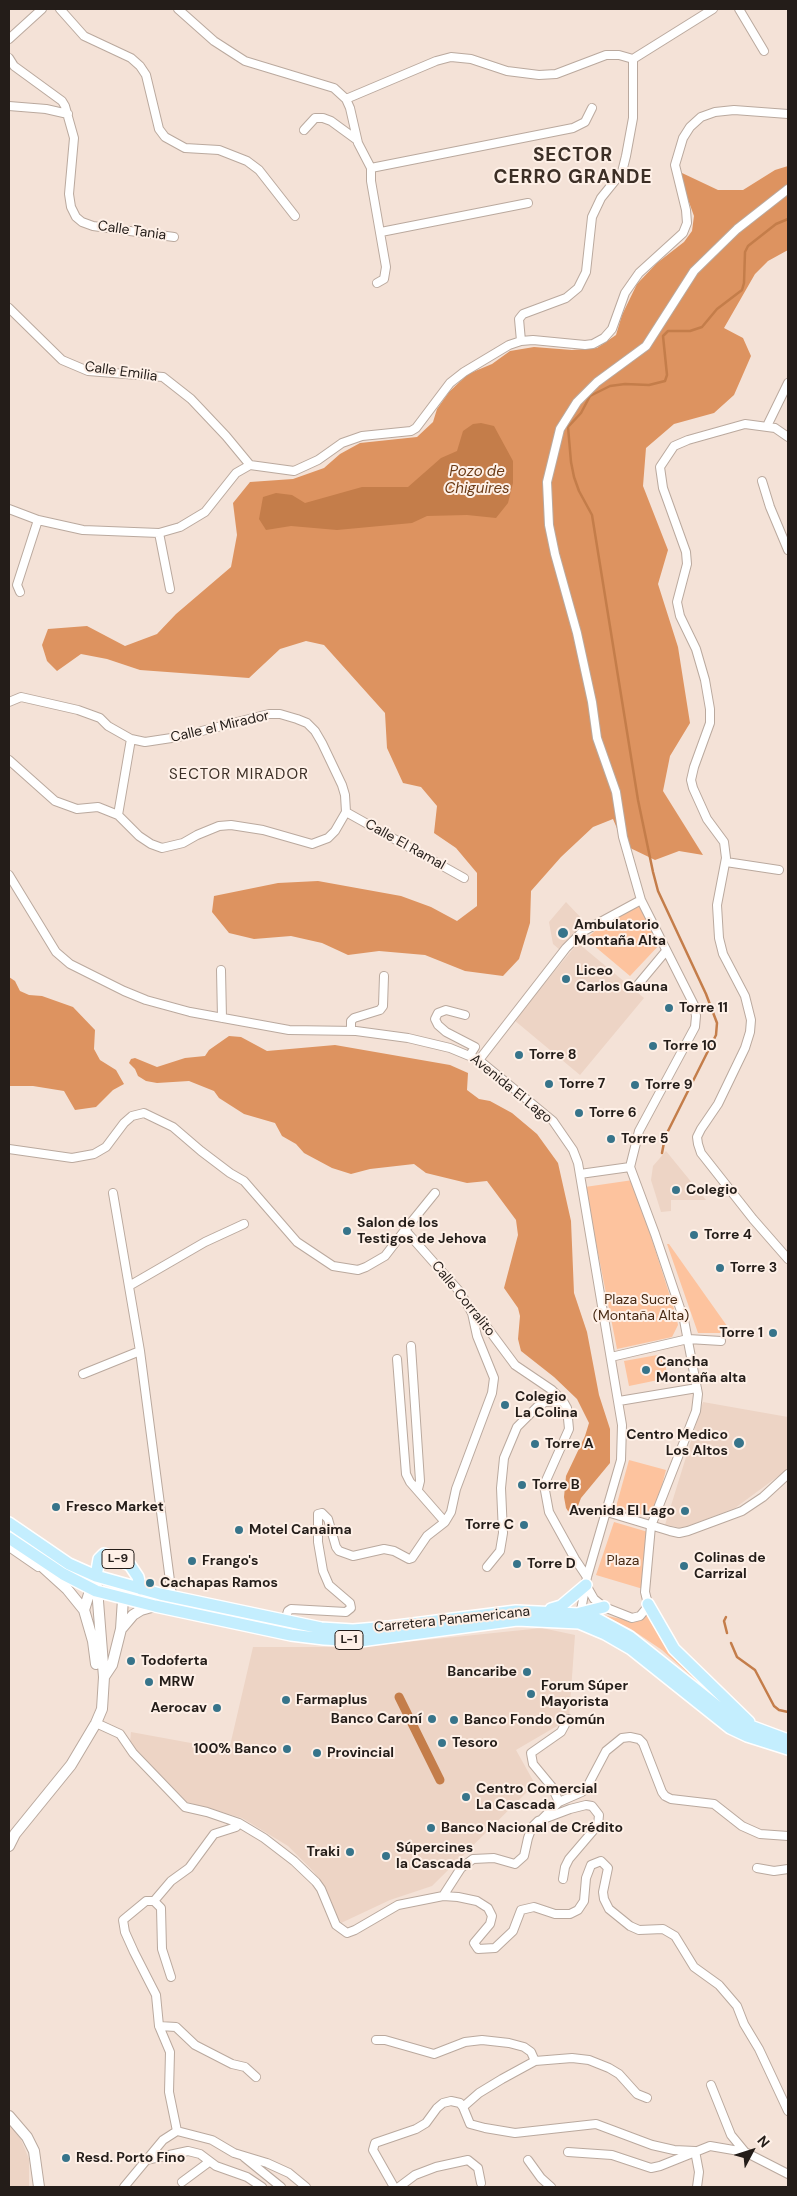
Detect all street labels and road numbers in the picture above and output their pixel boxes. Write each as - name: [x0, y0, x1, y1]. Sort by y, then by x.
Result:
- street label: Calle Tania: [97, 218, 167, 244]
- street label: Calle Emilia: [83, 359, 159, 385]
- street label: Calle el Mirador: [169, 708, 271, 746]
- street label: Calle El Ramal: [362, 816, 448, 874]
- street label: Avenida El Lago: [467, 1051, 555, 1127]
- street label: Calle Corralito: [428, 1258, 498, 1340]
- road number: L-9: [102, 1550, 134, 1568]
- street label: Carretera Panamericana: [373, 1603, 531, 1637]
- road number: L-1: [335, 1630, 363, 1650]

